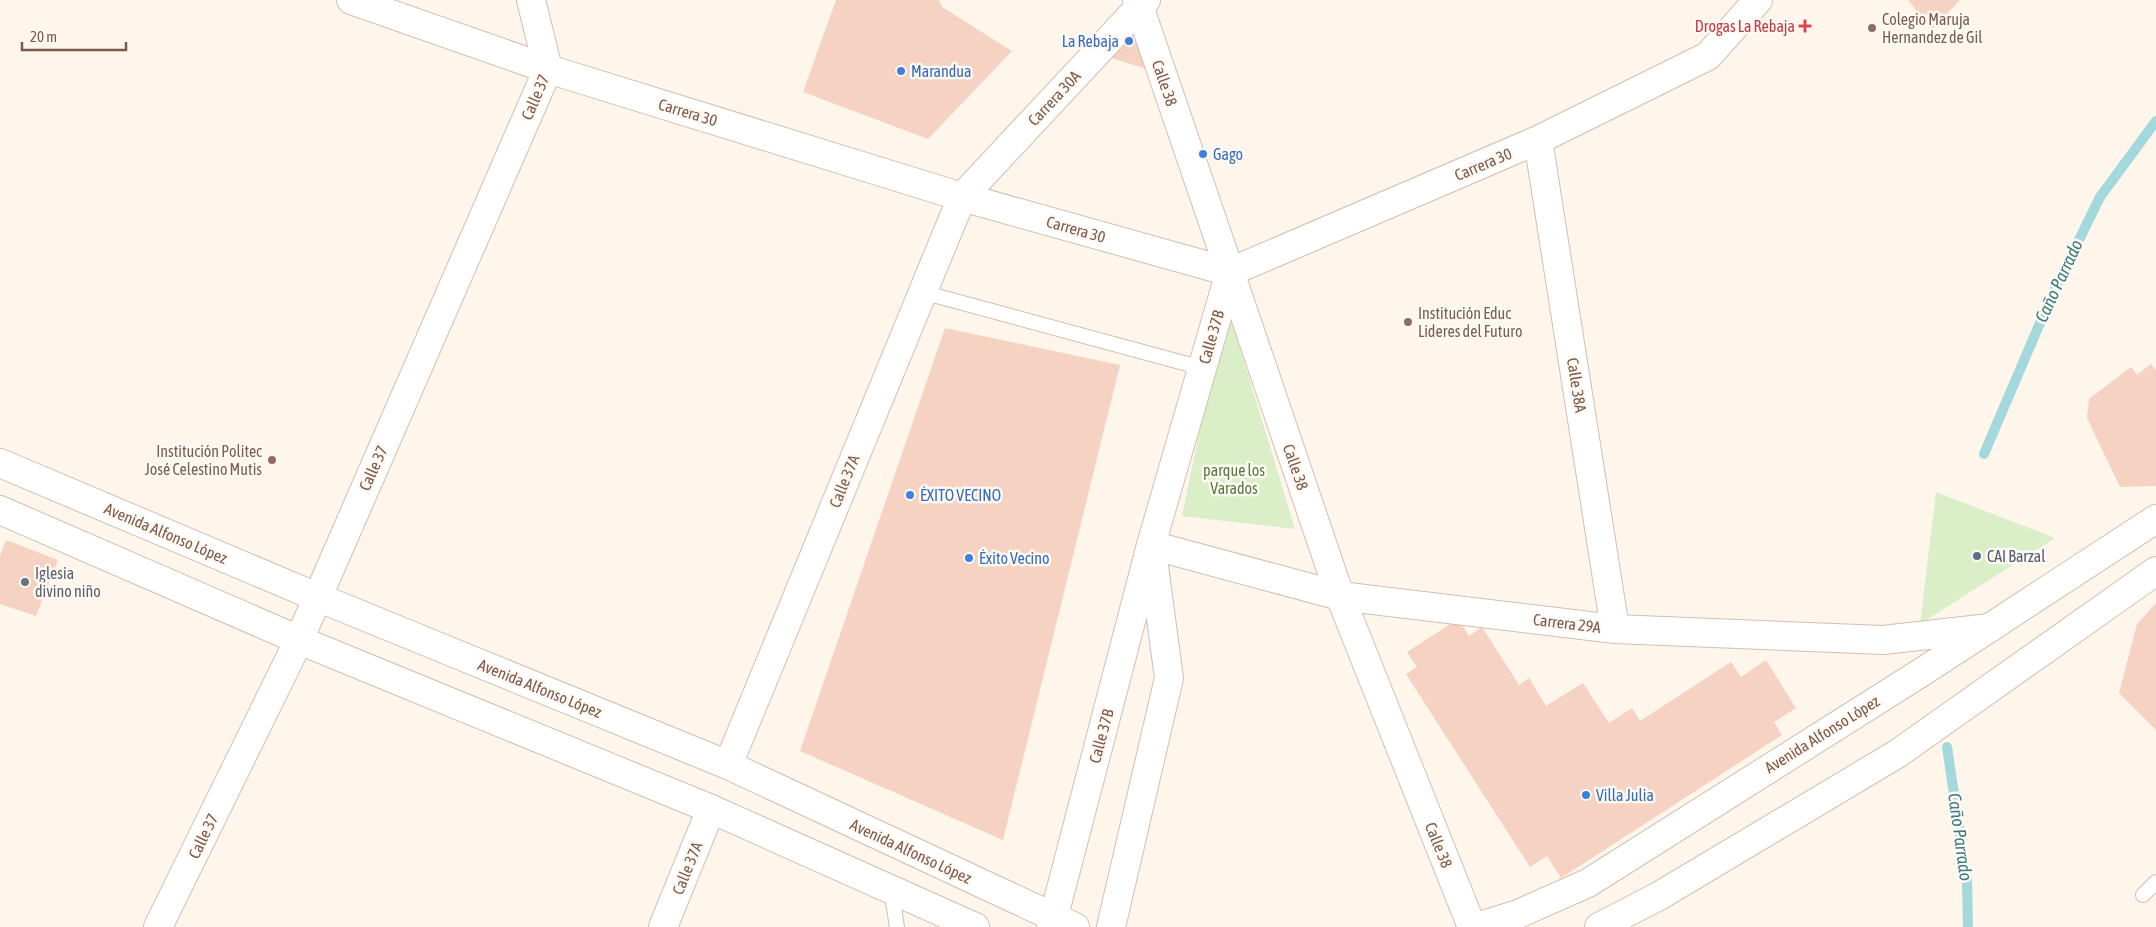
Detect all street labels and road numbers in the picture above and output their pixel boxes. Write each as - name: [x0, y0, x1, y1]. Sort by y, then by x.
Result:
- street label: Calle 38: [1149, 58, 1181, 108]
- street label: Carrera 30A: [1024, 67, 1084, 129]
- street label: Calle 37: [517, 72, 553, 122]
- street label: Carrera 30: [656, 95, 720, 129]
- street label: Carrera 30: [1452, 144, 1514, 184]
- street label: Carrera 30: [1044, 212, 1108, 246]
- street label: Calle 37B: [1195, 308, 1227, 366]
- street label: Calle 38A: [1564, 356, 1590, 414]
- street label: Calle 38: [1280, 442, 1312, 492]
- street label: Calle 37: [355, 443, 391, 493]
- street label: Calle 37A: [825, 452, 863, 510]
- street label: Avenida Alfonso López: [101, 499, 230, 568]
- street label: Carrera 29A: [1532, 610, 1602, 636]
- street label: Avenida Alfonso López: [475, 655, 605, 722]
- street label: Avenida Alfonso López: [1761, 691, 1883, 777]
- street label: Calle 37B: [1085, 707, 1117, 765]
- street label: Calle 37: [185, 811, 221, 861]
- street label: Avenida Alfonso López: [847, 815, 975, 888]
- street label: Calle 38: [1422, 820, 1456, 870]
- street label: Calle 37A: [668, 839, 706, 897]

